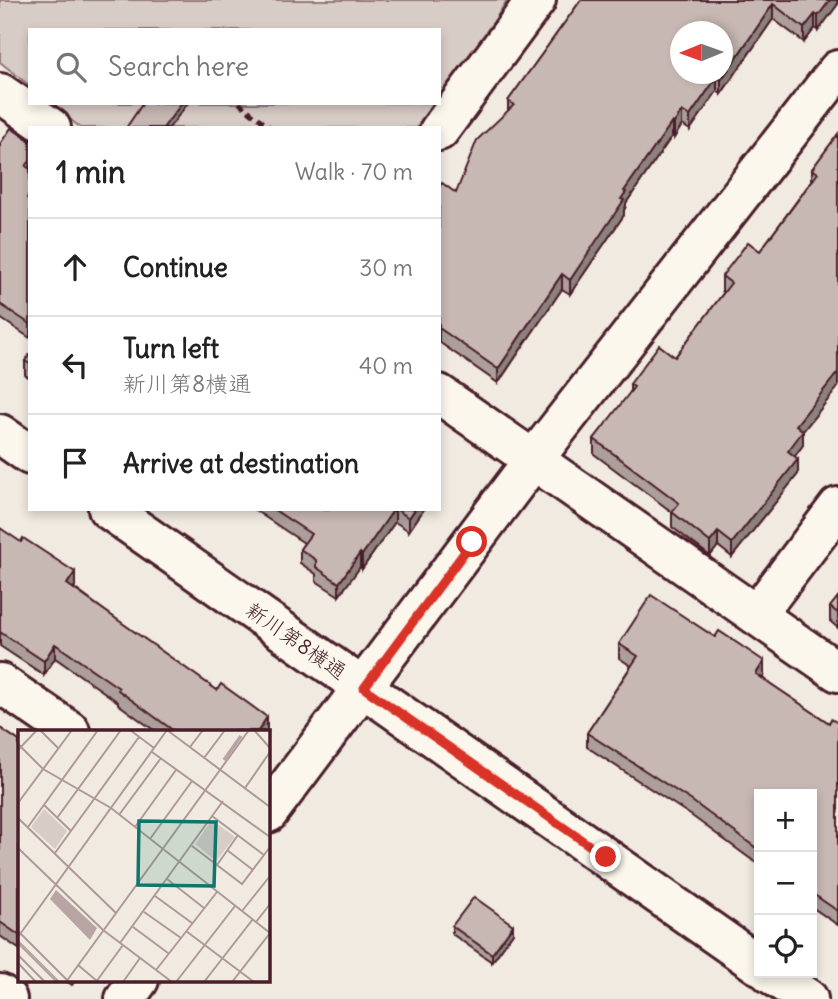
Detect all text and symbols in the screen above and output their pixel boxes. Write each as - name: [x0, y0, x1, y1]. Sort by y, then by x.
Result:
- north arrow: [670, 21, 733, 84]
- search box: [28, 28, 441, 105]
- icon: search: [52, 48, 90, 86]
- text: Search here: [108, 50, 249, 83]
- text: 1 min: [56, 153, 125, 191]
- text: Walk · 70 m: [295, 157, 413, 186]
- icon: ahead: [56, 248, 94, 286]
- text: Continue: [123, 251, 228, 284]
- text: 30 m: [359, 253, 413, 282]
- text: Turn left: [123, 332, 219, 365]
- icon: left: [56, 346, 94, 384]
- text: 40 m: [359, 351, 413, 380]
- text: 新川第8横通: [123, 369, 251, 398]
- icon: arrive: [56, 444, 94, 482]
- text: Arrive at destination: [123, 447, 359, 480]
- route start: [456, 526, 487, 557]
- street label: 新川第8横通: [241, 596, 352, 685]
- inset map: [18, 730, 270, 982]
- map controls: [754, 789, 817, 978]
- button: +: [754, 789, 817, 852]
- route end: [590, 841, 621, 872]
- button: −: [754, 852, 817, 915]
- button: locate: [754, 915, 817, 978]

